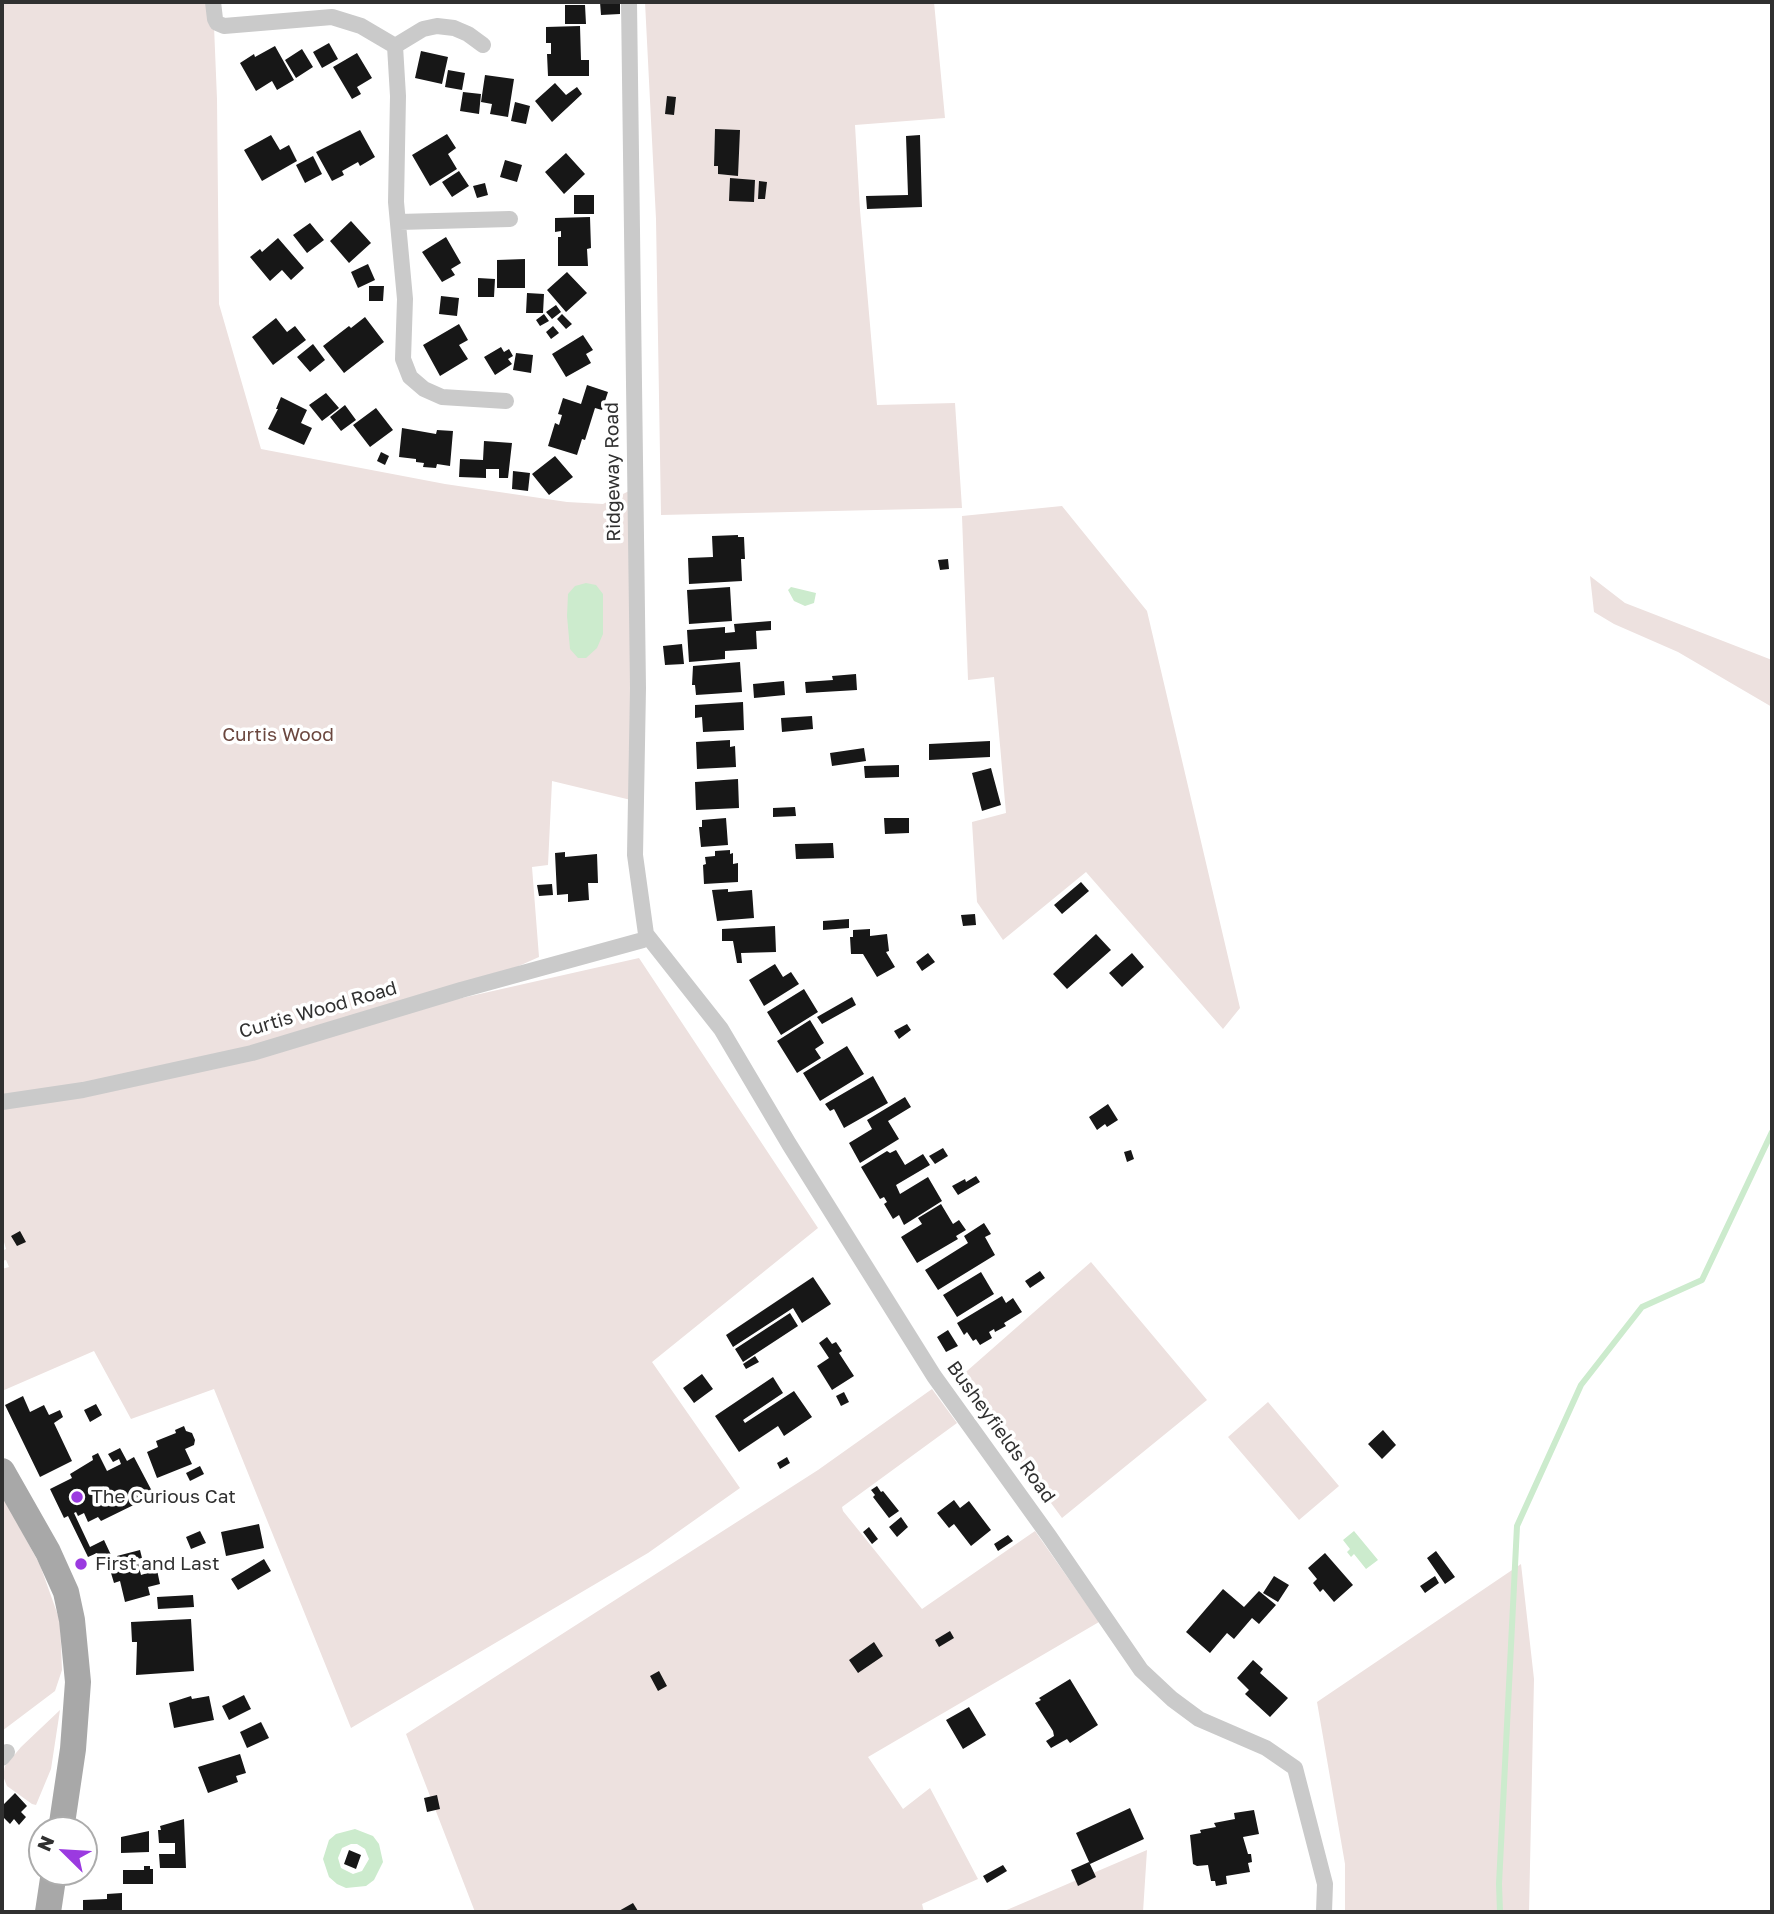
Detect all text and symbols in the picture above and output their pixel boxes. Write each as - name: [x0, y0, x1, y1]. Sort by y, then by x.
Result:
- street label: Ridgeway Road: [600, 402, 626, 542]
- park label: Curtis Wood: [222, 724, 334, 746]
- street label: Curtis Wood Road: [237, 977, 399, 1043]
- street label: Busheyfields Road: [942, 1357, 1060, 1507]
- place label: The Curious Cat: [91, 1486, 236, 1508]
- marker: The Curious Cat: [69, 1489, 85, 1505]
- place label: First and Last: [95, 1553, 220, 1575]
- marker: First and Last: [73, 1556, 89, 1572]
- north arrow: [28, 1816, 98, 1886]
- text: N: [32, 1832, 59, 1854]

